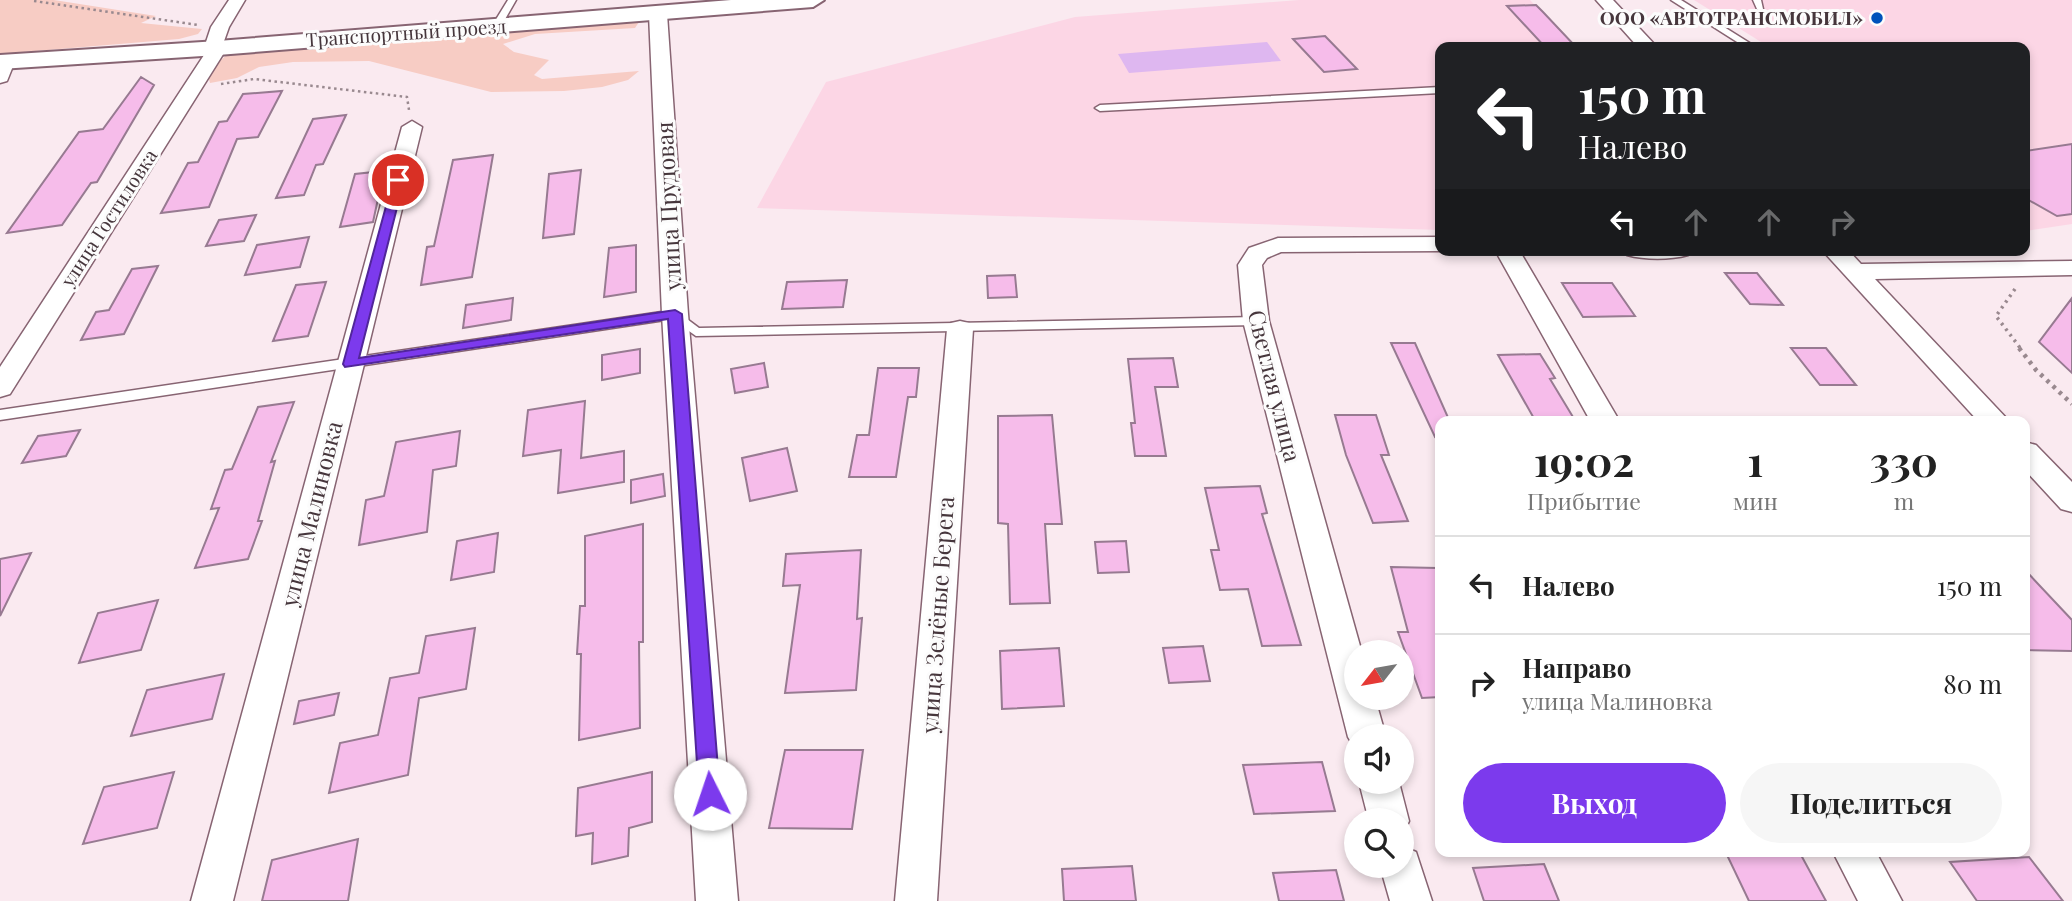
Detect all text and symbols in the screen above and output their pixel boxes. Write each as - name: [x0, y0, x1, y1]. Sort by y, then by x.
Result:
- place label: ООО «АВТОТРАНСМОБИЛ»: [1600, 4, 1863, 30]
- marker: ООО «АВТОТРАНСМОБИЛ»: [1869, 10, 1885, 26]
- street label: Транспортный проезд: [305, 12, 507, 52]
- text: 150 m: [1578, 61, 1706, 126]
- icon: left: [1463, 70, 1554, 161]
- street label: улица Прудовая: [648, 121, 687, 292]
- text: Налево: [1578, 124, 1687, 167]
- street label: улица Гостиловка: [53, 143, 163, 292]
- pin: [368, 150, 428, 210]
- icon: arrive: [379, 161, 417, 199]
- icon: left: [1604, 203, 1642, 241]
- icon: ahead: [1677, 203, 1715, 241]
- icon: ahead: [1750, 203, 1788, 241]
- icon: right: [1823, 203, 1861, 241]
- street label: Светлая улица: [1242, 306, 1309, 465]
- street label: улица Малиновка: [272, 417, 349, 611]
- text: 19:02: [1534, 432, 1634, 488]
- text: 1: [1747, 432, 1763, 488]
- text: 330: [1870, 432, 1938, 488]
- text: Прибытие: [1527, 485, 1641, 516]
- text: мин: [1733, 485, 1778, 516]
- text: m: [1894, 485, 1914, 516]
- street label: улица Зелёные Берега: [913, 495, 960, 735]
- icon: left: [1463, 566, 1501, 604]
- text: Налево: [1522, 568, 1615, 603]
- text: 150 m: [1937, 568, 2002, 603]
- north arrow: [1344, 640, 1414, 710]
- map controls: [1344, 640, 1414, 878]
- text: Направо: [1522, 650, 1631, 685]
- icon: right: [1463, 664, 1501, 702]
- text: 80 m: [1943, 666, 2002, 701]
- text: улица Малиновка: [1522, 685, 1712, 716]
- button: sound: [1344, 724, 1414, 794]
- position arrow: [673, 757, 747, 831]
- button: Выход: [1463, 763, 1726, 843]
- button: Поделиться: [1740, 763, 2002, 843]
- button: search: [1344, 808, 1414, 878]

